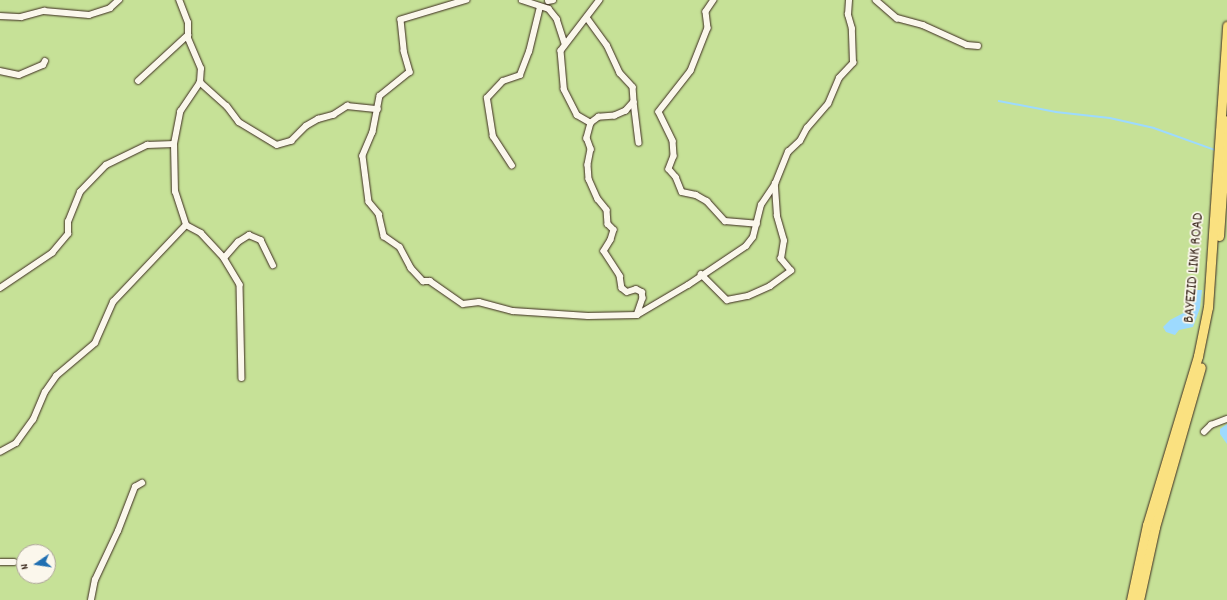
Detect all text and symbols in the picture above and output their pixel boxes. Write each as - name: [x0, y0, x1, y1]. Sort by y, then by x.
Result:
- street label: BAYEZID LINK ROAD: [1181, 212, 1209, 324]
- north arrow: [16, 544, 56, 584]
- text: N: [17, 562, 34, 571]

